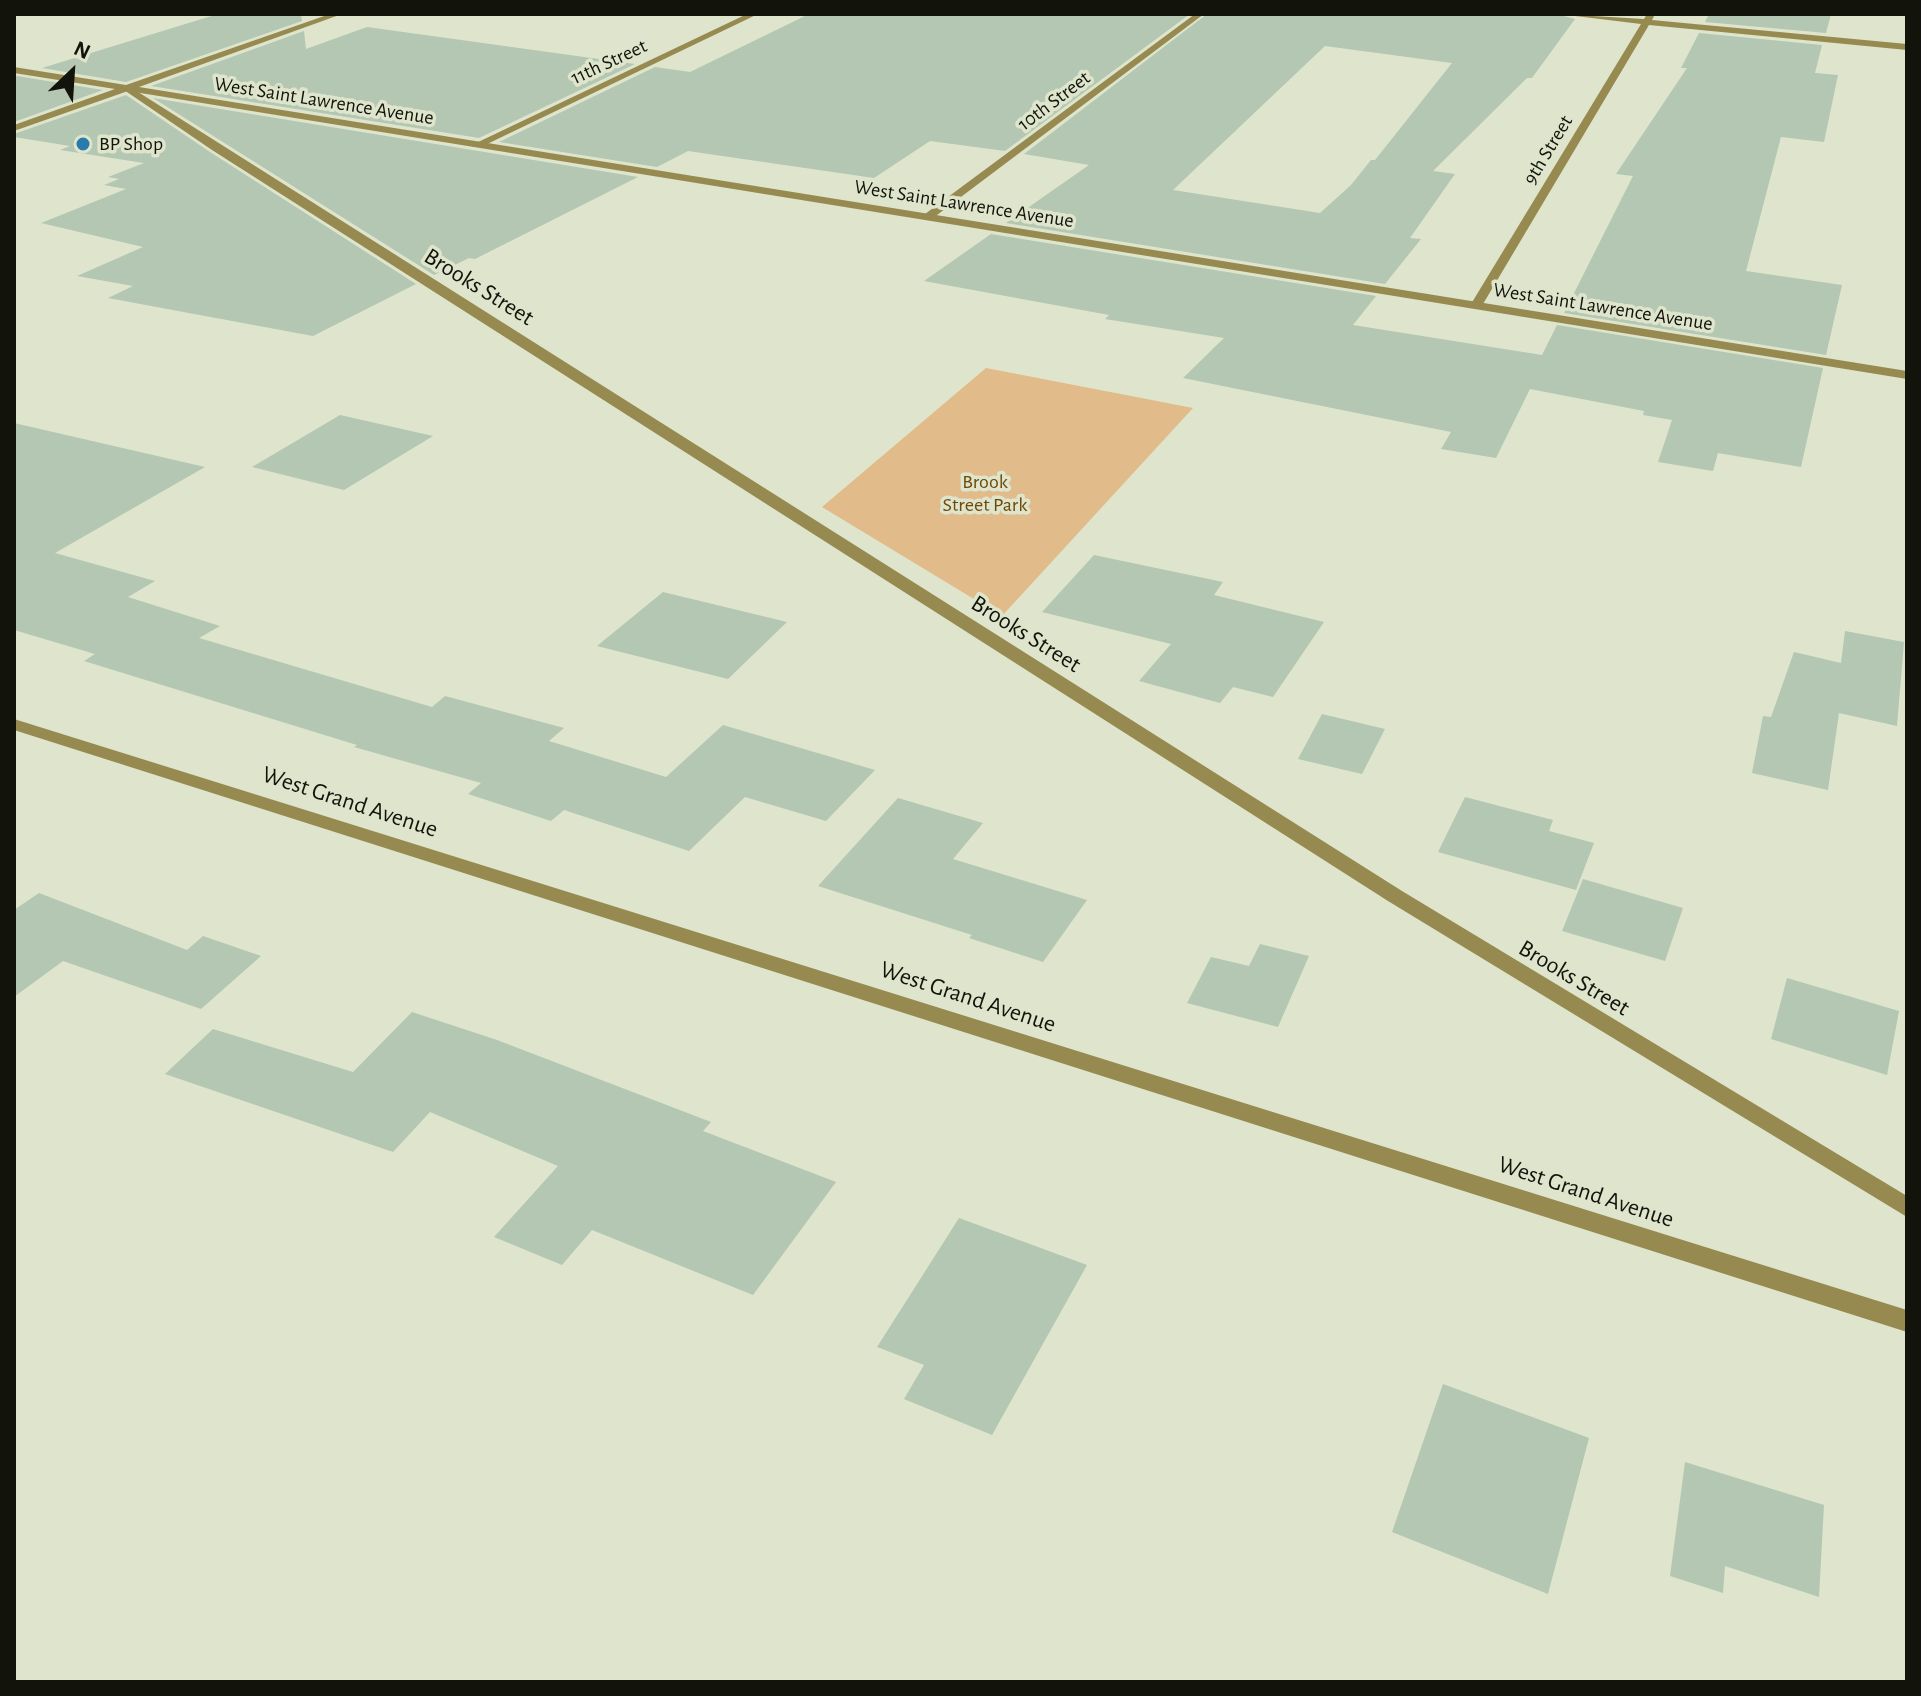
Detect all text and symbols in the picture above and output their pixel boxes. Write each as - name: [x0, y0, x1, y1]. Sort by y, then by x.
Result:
- north arrow: [32, 32, 112, 112]
- street label: 11th Street: [567, 34, 651, 90]
- text: N: [71, 37, 94, 63]
- street label: 10th Street: [1013, 66, 1095, 136]
- street label: West Saint Lawrence Avenue: [213, 72, 435, 130]
- street label: 9th Street: [1518, 111, 1578, 189]
- place label: BP Shop: [99, 132, 163, 156]
- marker: BP Shop: [74, 135, 92, 153]
- street label: West Saint Lawrence Avenue: [853, 175, 1075, 233]
- street label: Brooks Street: [419, 242, 539, 332]
- street label: West Saint Lawrence Avenue: [1492, 278, 1714, 336]
- park label: Brook Street Park: [943, 470, 1027, 517]
- street label: Brooks Street: [966, 589, 1086, 679]
- street label: West Grand Avenue: [259, 760, 441, 844]
- street label: Brooks Street: [1513, 934, 1635, 1022]
- street label: West Grand Avenue: [877, 955, 1059, 1039]
- street label: West Grand Avenue: [1495, 1150, 1677, 1234]

